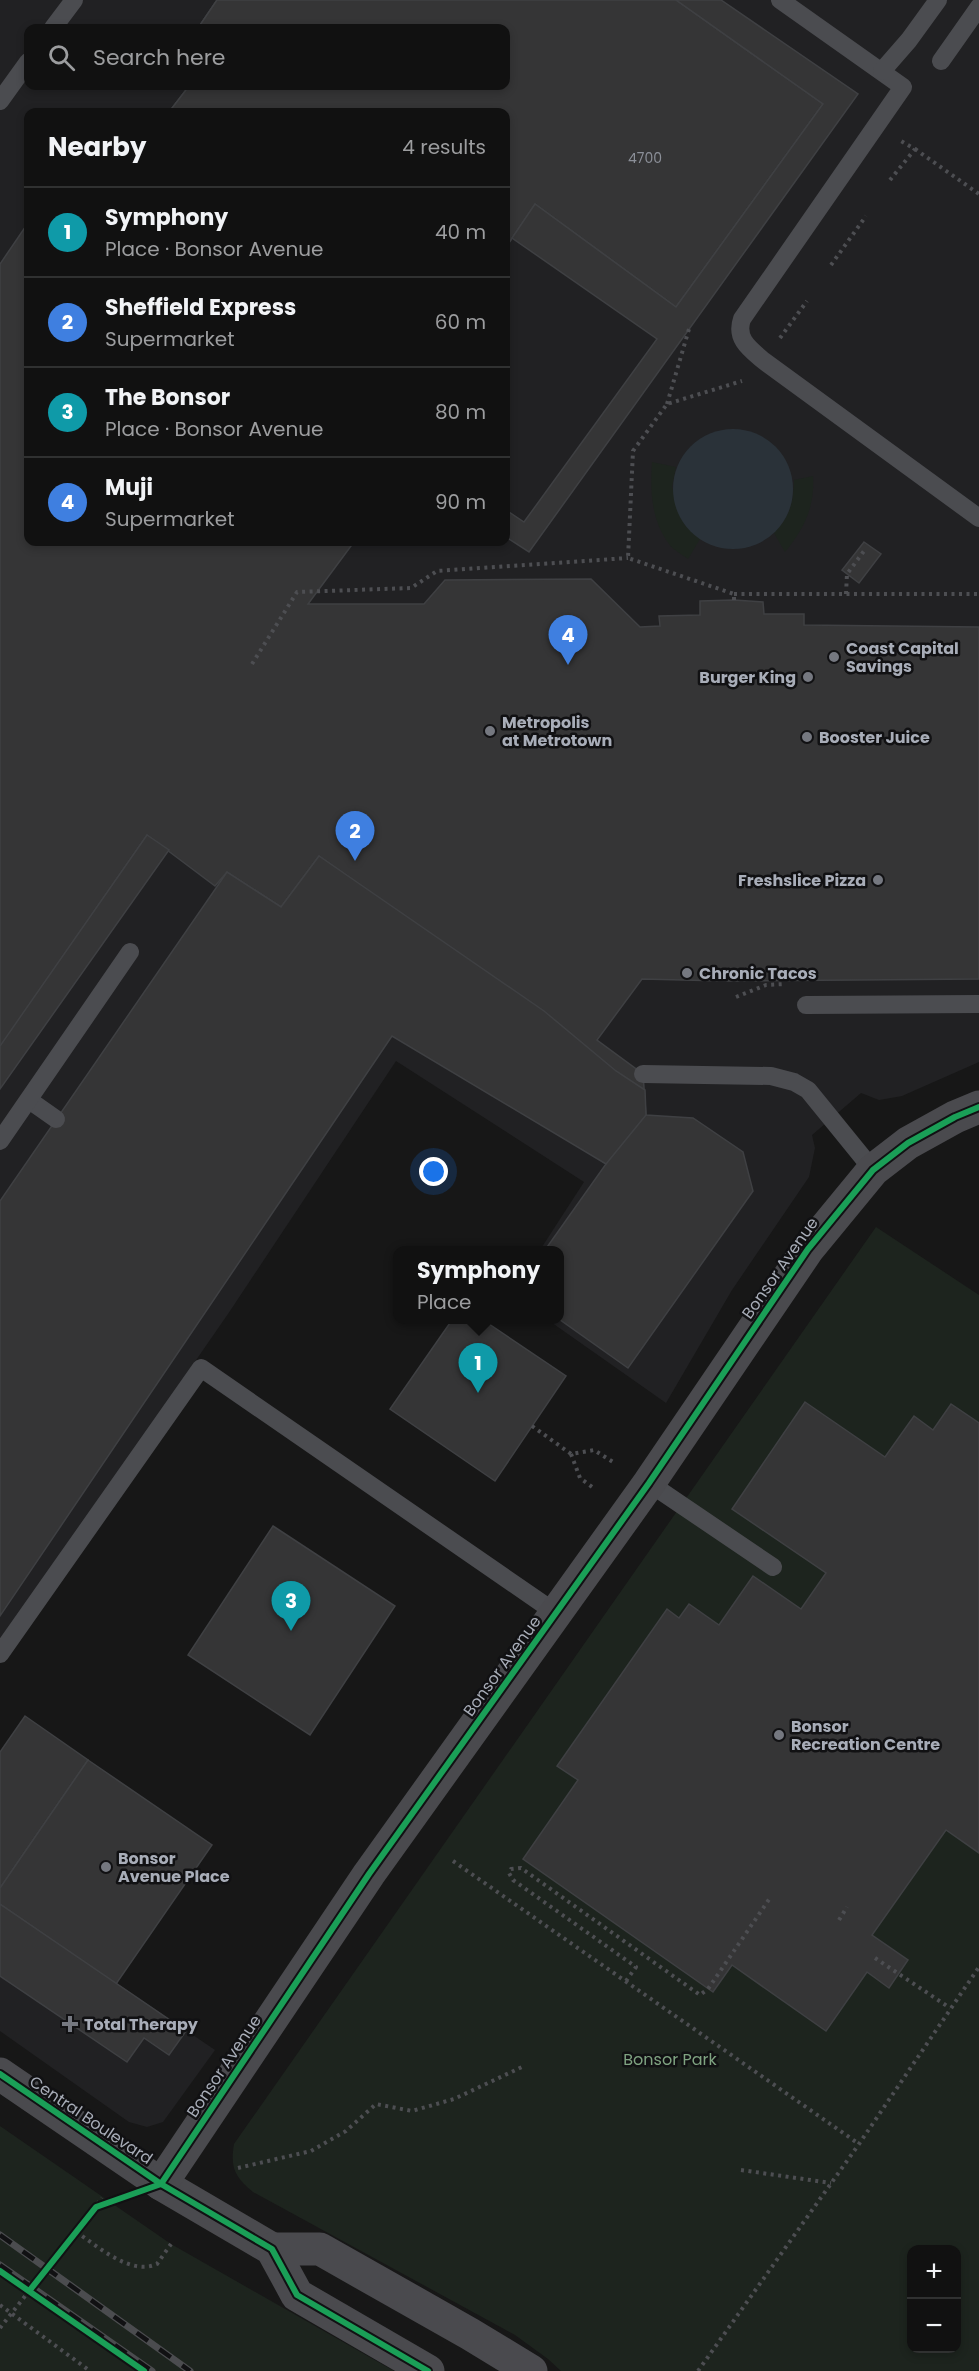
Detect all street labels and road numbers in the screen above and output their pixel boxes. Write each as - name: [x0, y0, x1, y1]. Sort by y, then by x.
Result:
- street label: Bonsor Avenue: [736, 1213, 824, 1323]
- street label: Bonsor Avenue: [458, 1611, 546, 1721]
- street label: Bonsor Avenue: [181, 2010, 267, 2122]
- street label: Central Boulevard: [25, 2070, 157, 2170]

